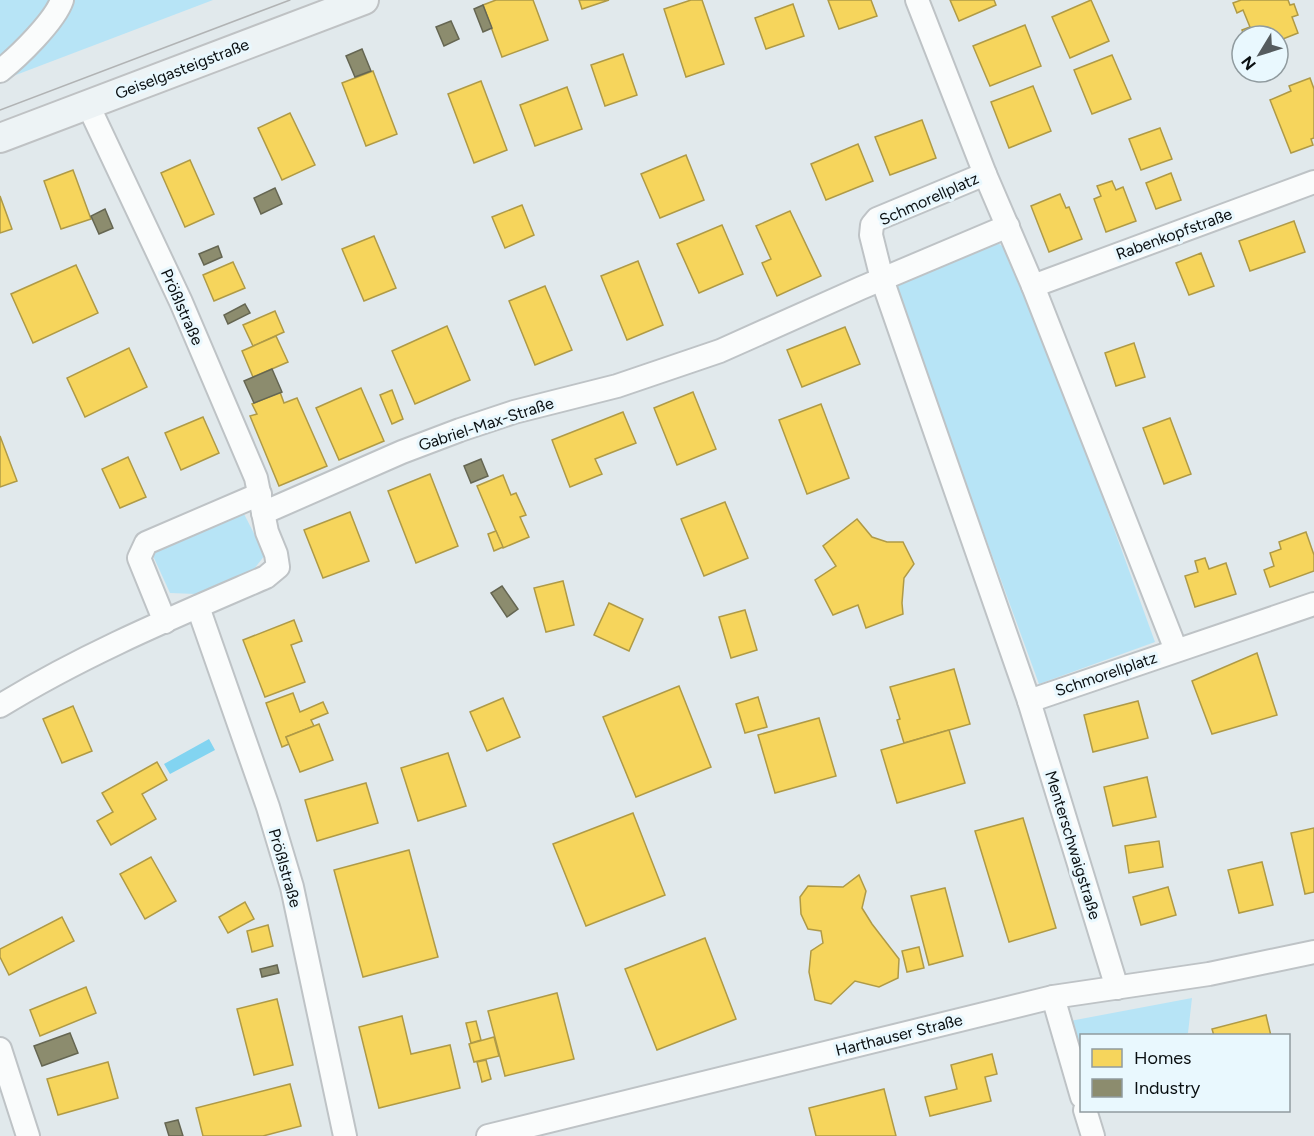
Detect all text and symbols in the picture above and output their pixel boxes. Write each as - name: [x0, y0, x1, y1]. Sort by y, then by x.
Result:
- north arrow: [1230, 24, 1290, 84]
- street label: Geiselgasteigstraße: [112, 35, 252, 103]
- text: N: [1237, 52, 1260, 74]
- street label: Schmorellplatz: [876, 169, 982, 229]
- street label: Rabenkopfstraße: [1113, 204, 1235, 264]
- street label: Prößlstraße: [157, 266, 207, 348]
- street label: Gabriel-Max-Straße: [416, 393, 556, 455]
- street label: Schmorellplatz: [1053, 648, 1160, 700]
- street label: Menterschwaigstraße: [1041, 768, 1105, 922]
- street label: Prößlstraße: [265, 826, 305, 910]
- street label: Harthauser Straße: [833, 1010, 965, 1060]
- legend: [1080, 1034, 1290, 1112]
- text: Homes: [1134, 1047, 1192, 1069]
- text: Industry: [1134, 1077, 1201, 1099]

